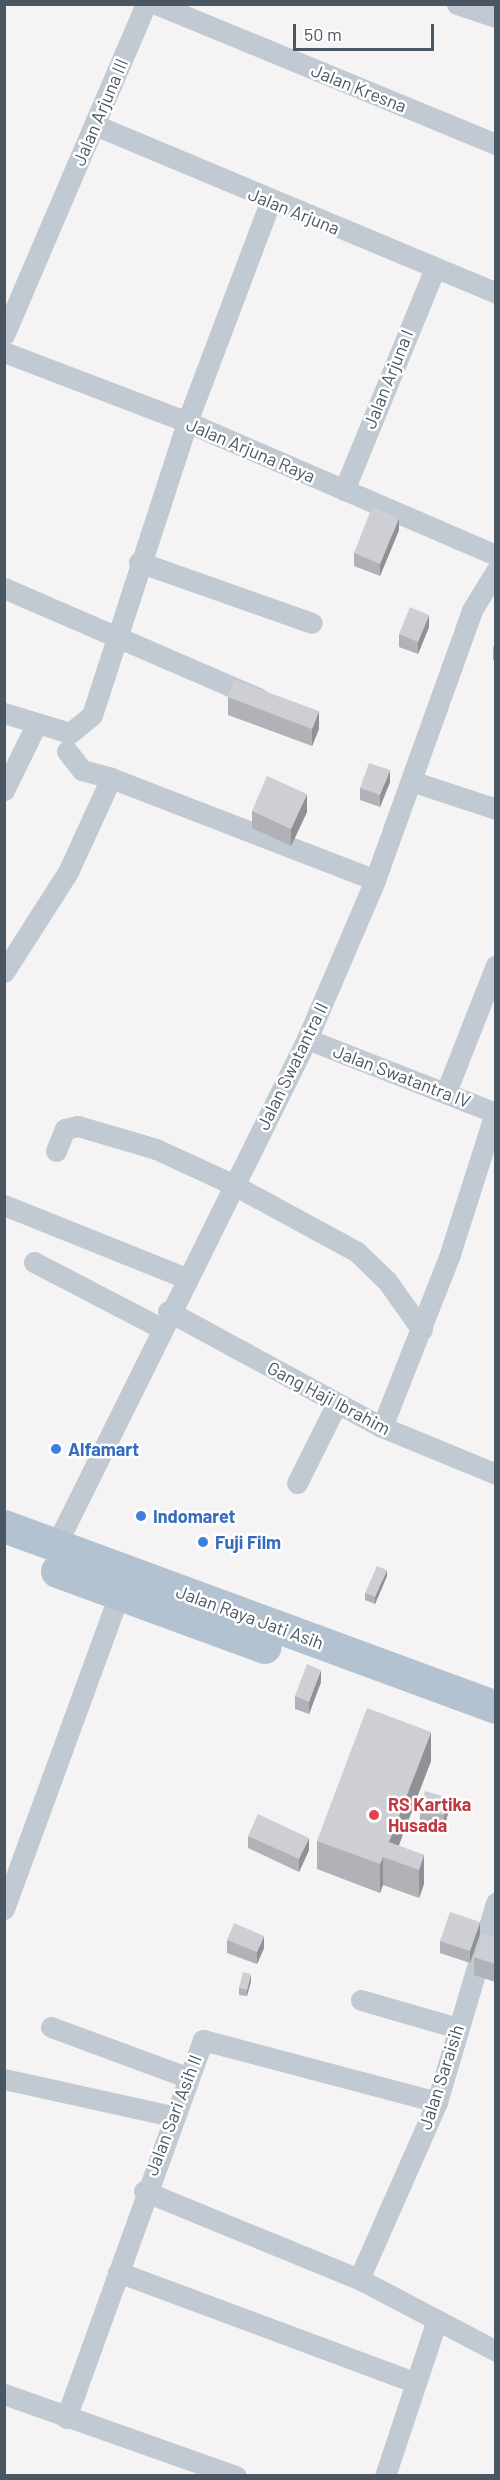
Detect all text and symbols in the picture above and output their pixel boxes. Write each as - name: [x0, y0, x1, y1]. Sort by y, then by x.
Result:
- scale bar: [296, 12, 437, 50]
- text: 50 m: [304, 23, 342, 45]
- street label: Jalan Arjuna III: [68, 55, 132, 169]
- street label: Jalan Kresna: [308, 59, 410, 117]
- street label: Jalan Arjuna: [245, 183, 343, 239]
- street label: Jalan Arjuna I: [358, 326, 418, 432]
- street label: Jalan Arjuna Raya: [183, 413, 319, 487]
- street label: Jalan Swatantra II: [252, 999, 332, 1133]
- street label: Jalan Swatantra IV: [330, 1040, 474, 1112]
- street label: Gang Haji Ibrahim: [264, 1357, 394, 1439]
- place label: Alfamart: [68, 1438, 139, 1460]
- marker: Alfamart: [49, 1442, 63, 1456]
- place label: Indomaret: [153, 1505, 235, 1527]
- marker: Indomaret: [134, 1509, 148, 1523]
- place label: Fuji Film: [215, 1531, 281, 1553]
- marker: Fuji Film: [196, 1535, 210, 1549]
- street label: Jalan Raya Jati Asih: [173, 1580, 327, 1654]
- place label: RS Kartika Husada: [388, 1794, 471, 1836]
- marker: RS Kartika Husada: [365, 1806, 383, 1824]
- street label: Jalan Saraisih: [414, 2022, 468, 2132]
- street label: Jalan Sari Asih II: [140, 2052, 206, 2178]

